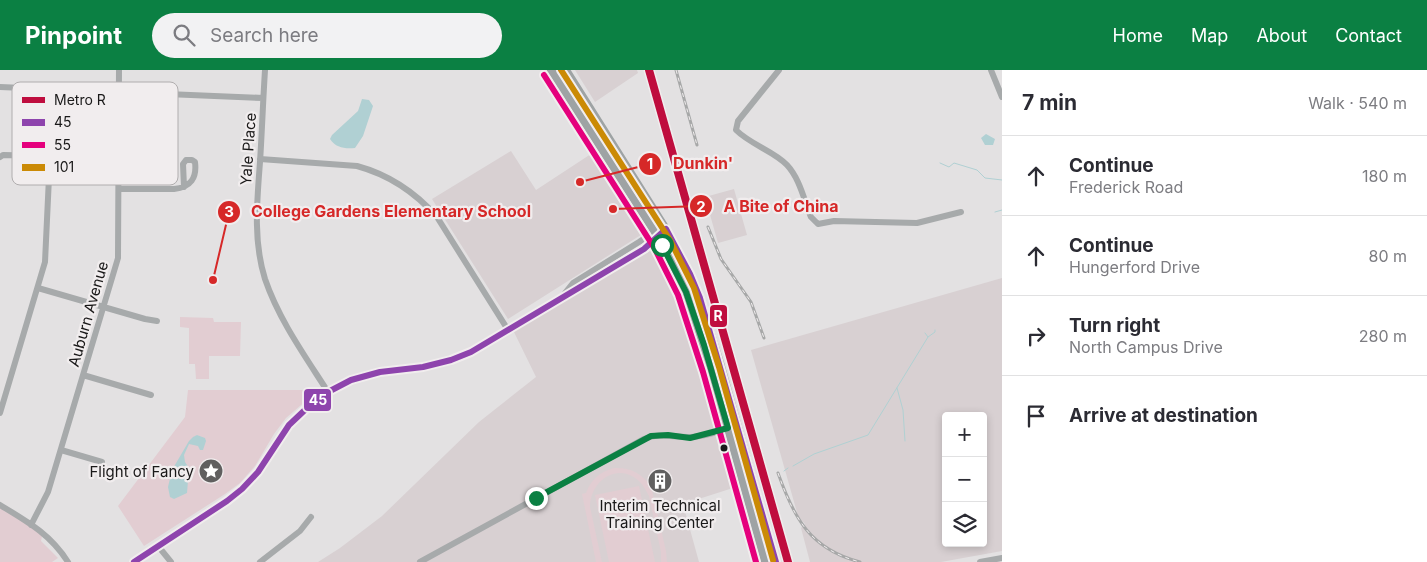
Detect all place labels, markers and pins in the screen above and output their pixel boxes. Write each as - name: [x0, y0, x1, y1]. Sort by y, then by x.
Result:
- callout: Dunkin': [638, 148, 743, 179]
- callout: A Bite of China: [688, 191, 848, 222]
- callout: College Gardens Elementary School: [216, 196, 541, 227]
- unlabelled marker: [719, 443, 729, 453]
- place icon: Flight of Fancy: [198, 458, 224, 484]
- place label: Flight of Fancy: [89, 462, 195, 481]
- building icon: Interim Technical Training Center: [647, 468, 673, 494]
- place label: Interim Technical Training Center: [599, 496, 721, 532]

